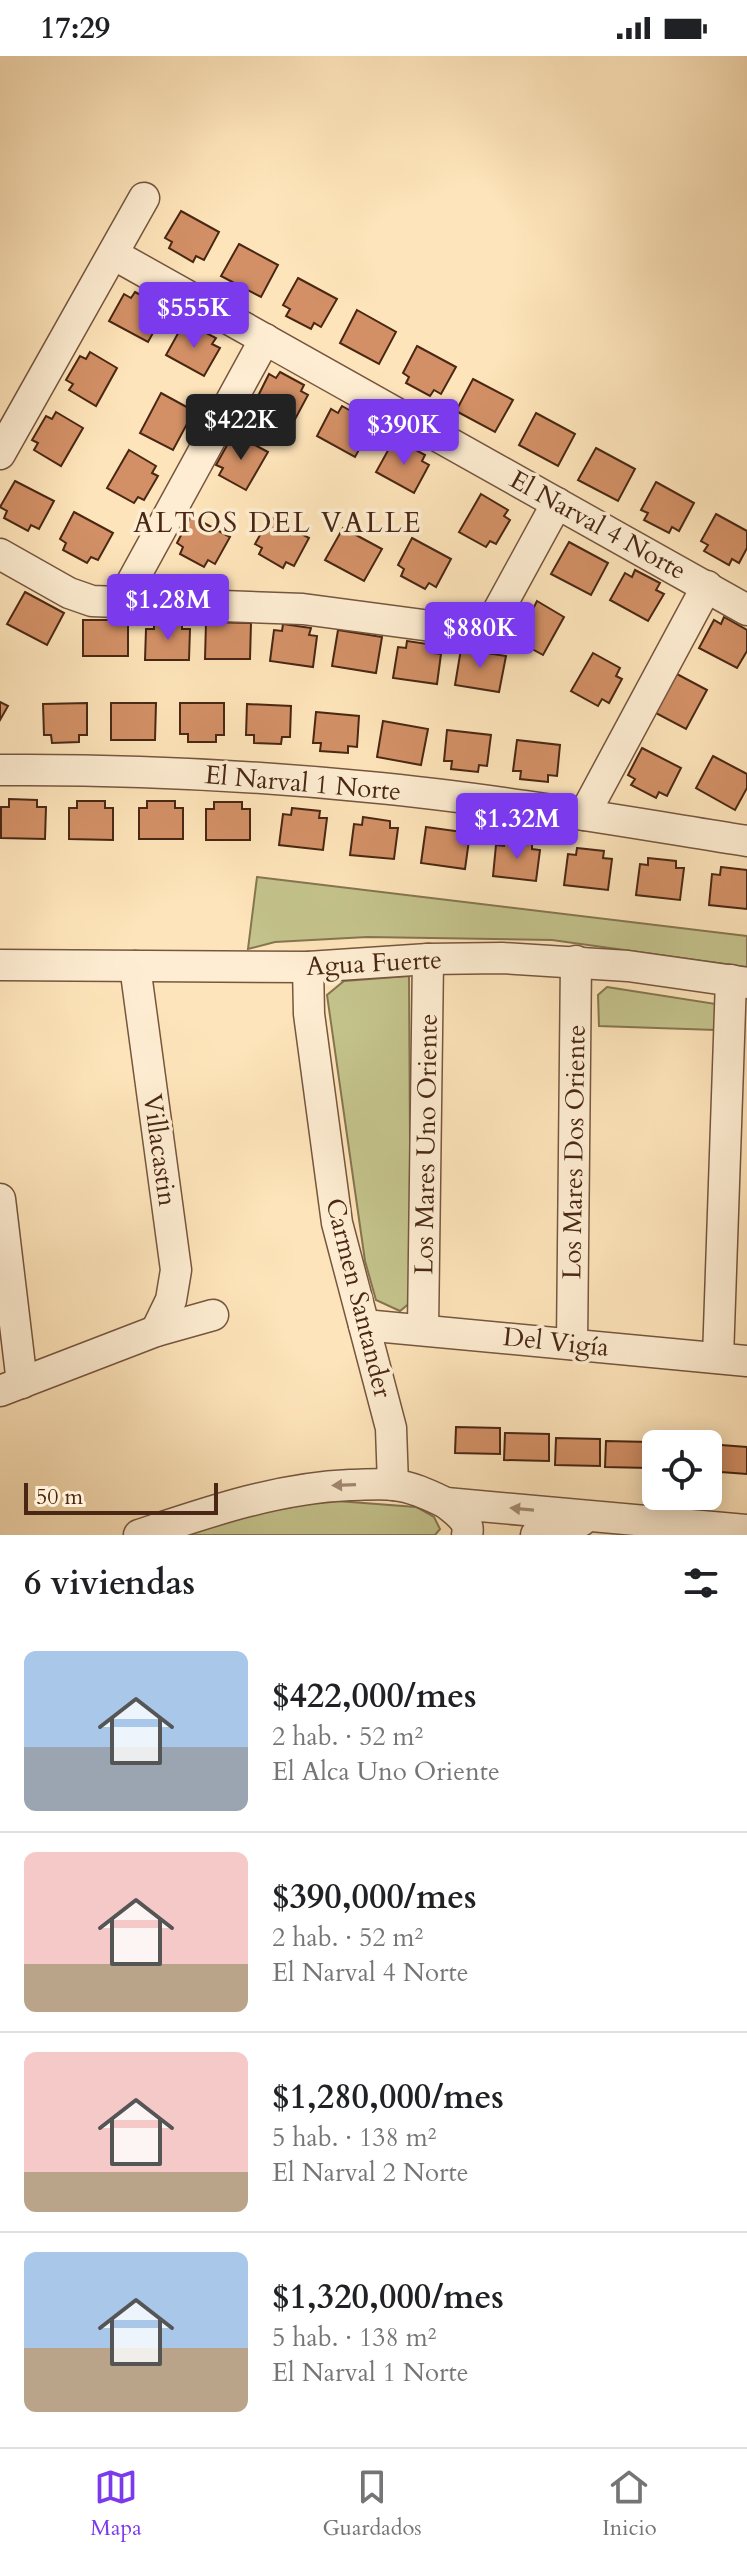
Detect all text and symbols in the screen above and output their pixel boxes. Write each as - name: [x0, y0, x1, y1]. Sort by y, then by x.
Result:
- text: 17:29: [40, 8, 110, 49]
- pin: $555K: [138, 282, 250, 350]
- text: $555K: [157, 290, 231, 325]
- pin: $422K: [185, 394, 297, 462]
- pin: $390K: [348, 399, 460, 467]
- text: $422K: [204, 402, 278, 437]
- text: $390K: [367, 407, 441, 442]
- street label: El Narval 4 Norte: [504, 462, 692, 588]
- district label: ALTOS DEL VALLE: [133, 504, 423, 542]
- pin: $1.28M: [103, 574, 233, 642]
- text: $1.28M: [125, 582, 211, 617]
- pin: $880K: [424, 602, 536, 670]
- text: $880K: [443, 610, 517, 645]
- street label: El Narval 1 Norte: [204, 757, 402, 809]
- pin: $1.32M: [452, 793, 582, 861]
- text: $1.32M: [474, 801, 560, 836]
- street label: Agua Fuerte: [305, 942, 443, 984]
- street label: Los Mares Uno Oriente: [406, 1013, 446, 1275]
- street label: Los Mares Dos Oriente: [554, 1024, 594, 1280]
- street label: Villacastin: [135, 1092, 185, 1209]
- street label: Carmen Santander: [317, 1195, 401, 1402]
- street label: Del Vigía: [501, 1319, 611, 1365]
- map controls: [642, 1430, 722, 1510]
- button: locate: [642, 1430, 722, 1510]
- scale bar: [24, 1479, 218, 1515]
- one-way arrow: [331, 1479, 356, 1492]
- text: 50 m: [36, 1482, 83, 1512]
- one-way arrow: [510, 1502, 535, 1515]
- text: 6 viviendas: [24, 1560, 195, 1606]
- icon: filters: [679, 1561, 723, 1605]
- text: $422,000/mes: [272, 1673, 477, 1719]
- icon: home: [88, 1683, 184, 1779]
- text: 2 hab. · 52 m²: [272, 1719, 423, 1754]
- text: El Alca Uno Oriente: [272, 1754, 500, 1789]
- text: $390,000/mes: [272, 1874, 477, 1920]
- icon: home: [88, 1884, 184, 1980]
- text: 2 hab. · 52 m²: [272, 1920, 423, 1955]
- text: El Narval 4 Norte: [272, 1955, 469, 1990]
- text: $1,280,000/mes: [272, 2074, 504, 2120]
- icon: home: [88, 2084, 184, 2180]
- text: 5 hab. · 138 m²: [272, 2120, 437, 2155]
- text: El Narval 2 Norte: [272, 2155, 469, 2190]
- text: $1,320,000/mes: [272, 2274, 504, 2320]
- icon: home: [88, 2284, 184, 2380]
- text: 5 hab. · 138 m²: [272, 2320, 437, 2355]
- text: El Narval 1 Norte: [272, 2355, 469, 2390]
- tab: Mapa: [90, 2465, 142, 2543]
- tab: Guardados: [322, 2465, 422, 2543]
- tab: Inicio: [602, 2465, 657, 2543]

